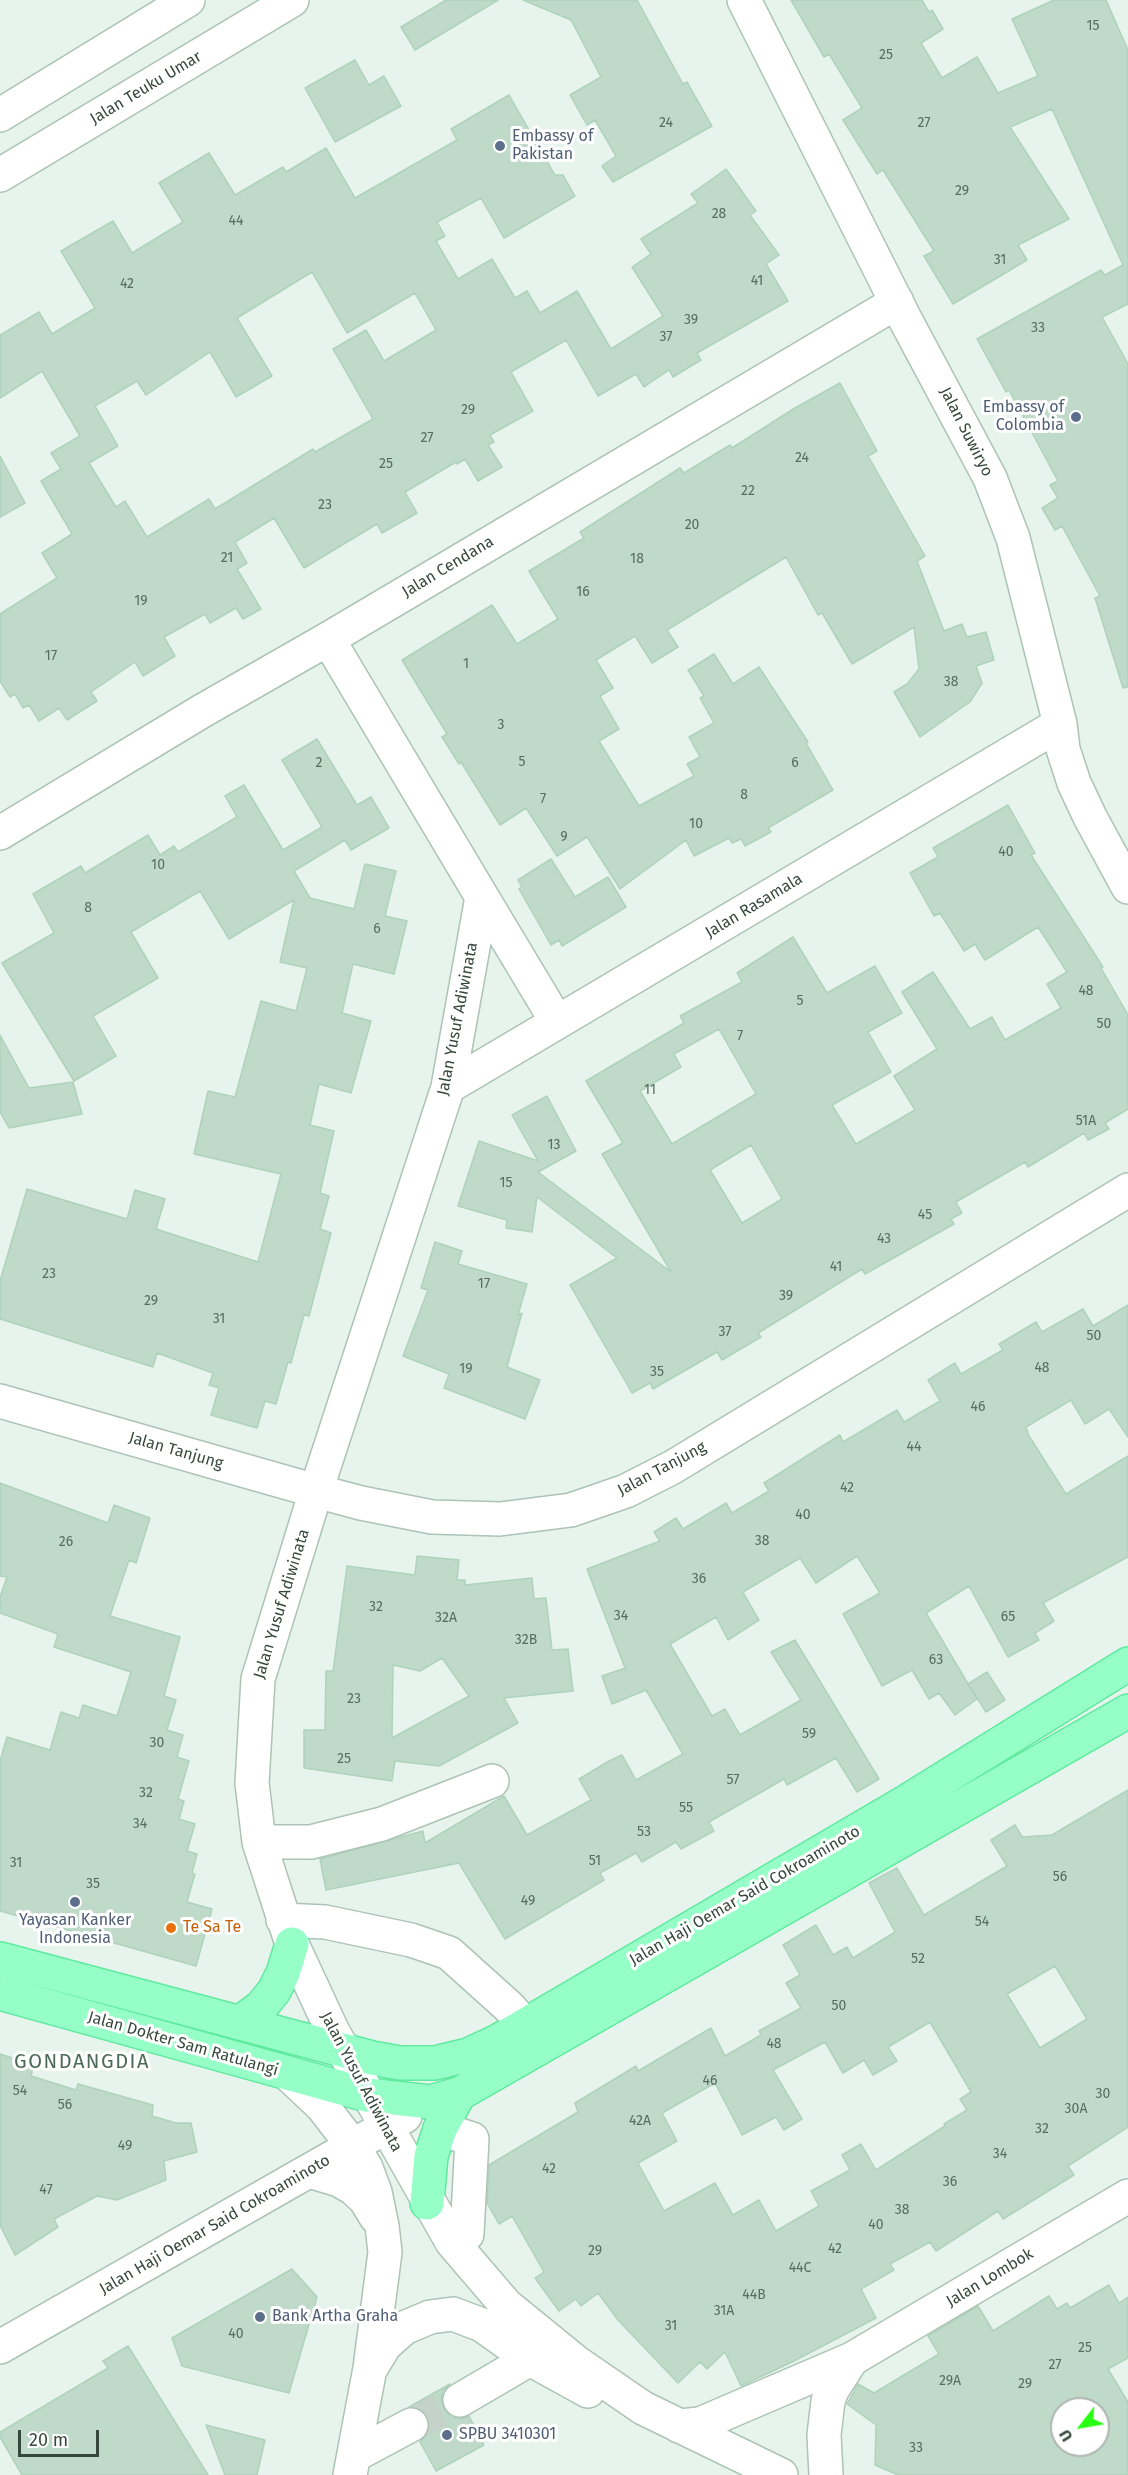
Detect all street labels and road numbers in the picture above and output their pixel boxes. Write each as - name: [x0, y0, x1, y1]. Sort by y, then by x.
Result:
- street label: Jalan Teuku Umar: [87, 47, 205, 129]
- street label: Jalan Suwiryo: [935, 384, 997, 480]
- street label: Jalan Cendana: [399, 532, 497, 602]
- street label: Jalan Rasamala: [702, 869, 806, 943]
- street label: Jalan Yusuf Adiwinata: [434, 941, 482, 1097]
- street label: Jalan Tanjung: [127, 1428, 225, 1474]
- street label: Jalan Tanjung: [614, 1438, 710, 1500]
- street label: Jalan Yusuf Adiwinata: [250, 1527, 314, 1681]
- street label: Jalan Haji Oemar Said Cokroaminoto: [626, 1822, 864, 1970]
- street label: Jalan Dokter Sam Ratulangi: [86, 2008, 280, 2080]
- street label: Jalan Yusuf Adiwinata: [316, 2009, 406, 2155]
- street label: Jalan Haji Oemar Said Cokroaminoto: [96, 2151, 334, 2299]
- street label: Jalan Lombok: [943, 2245, 1037, 2311]

